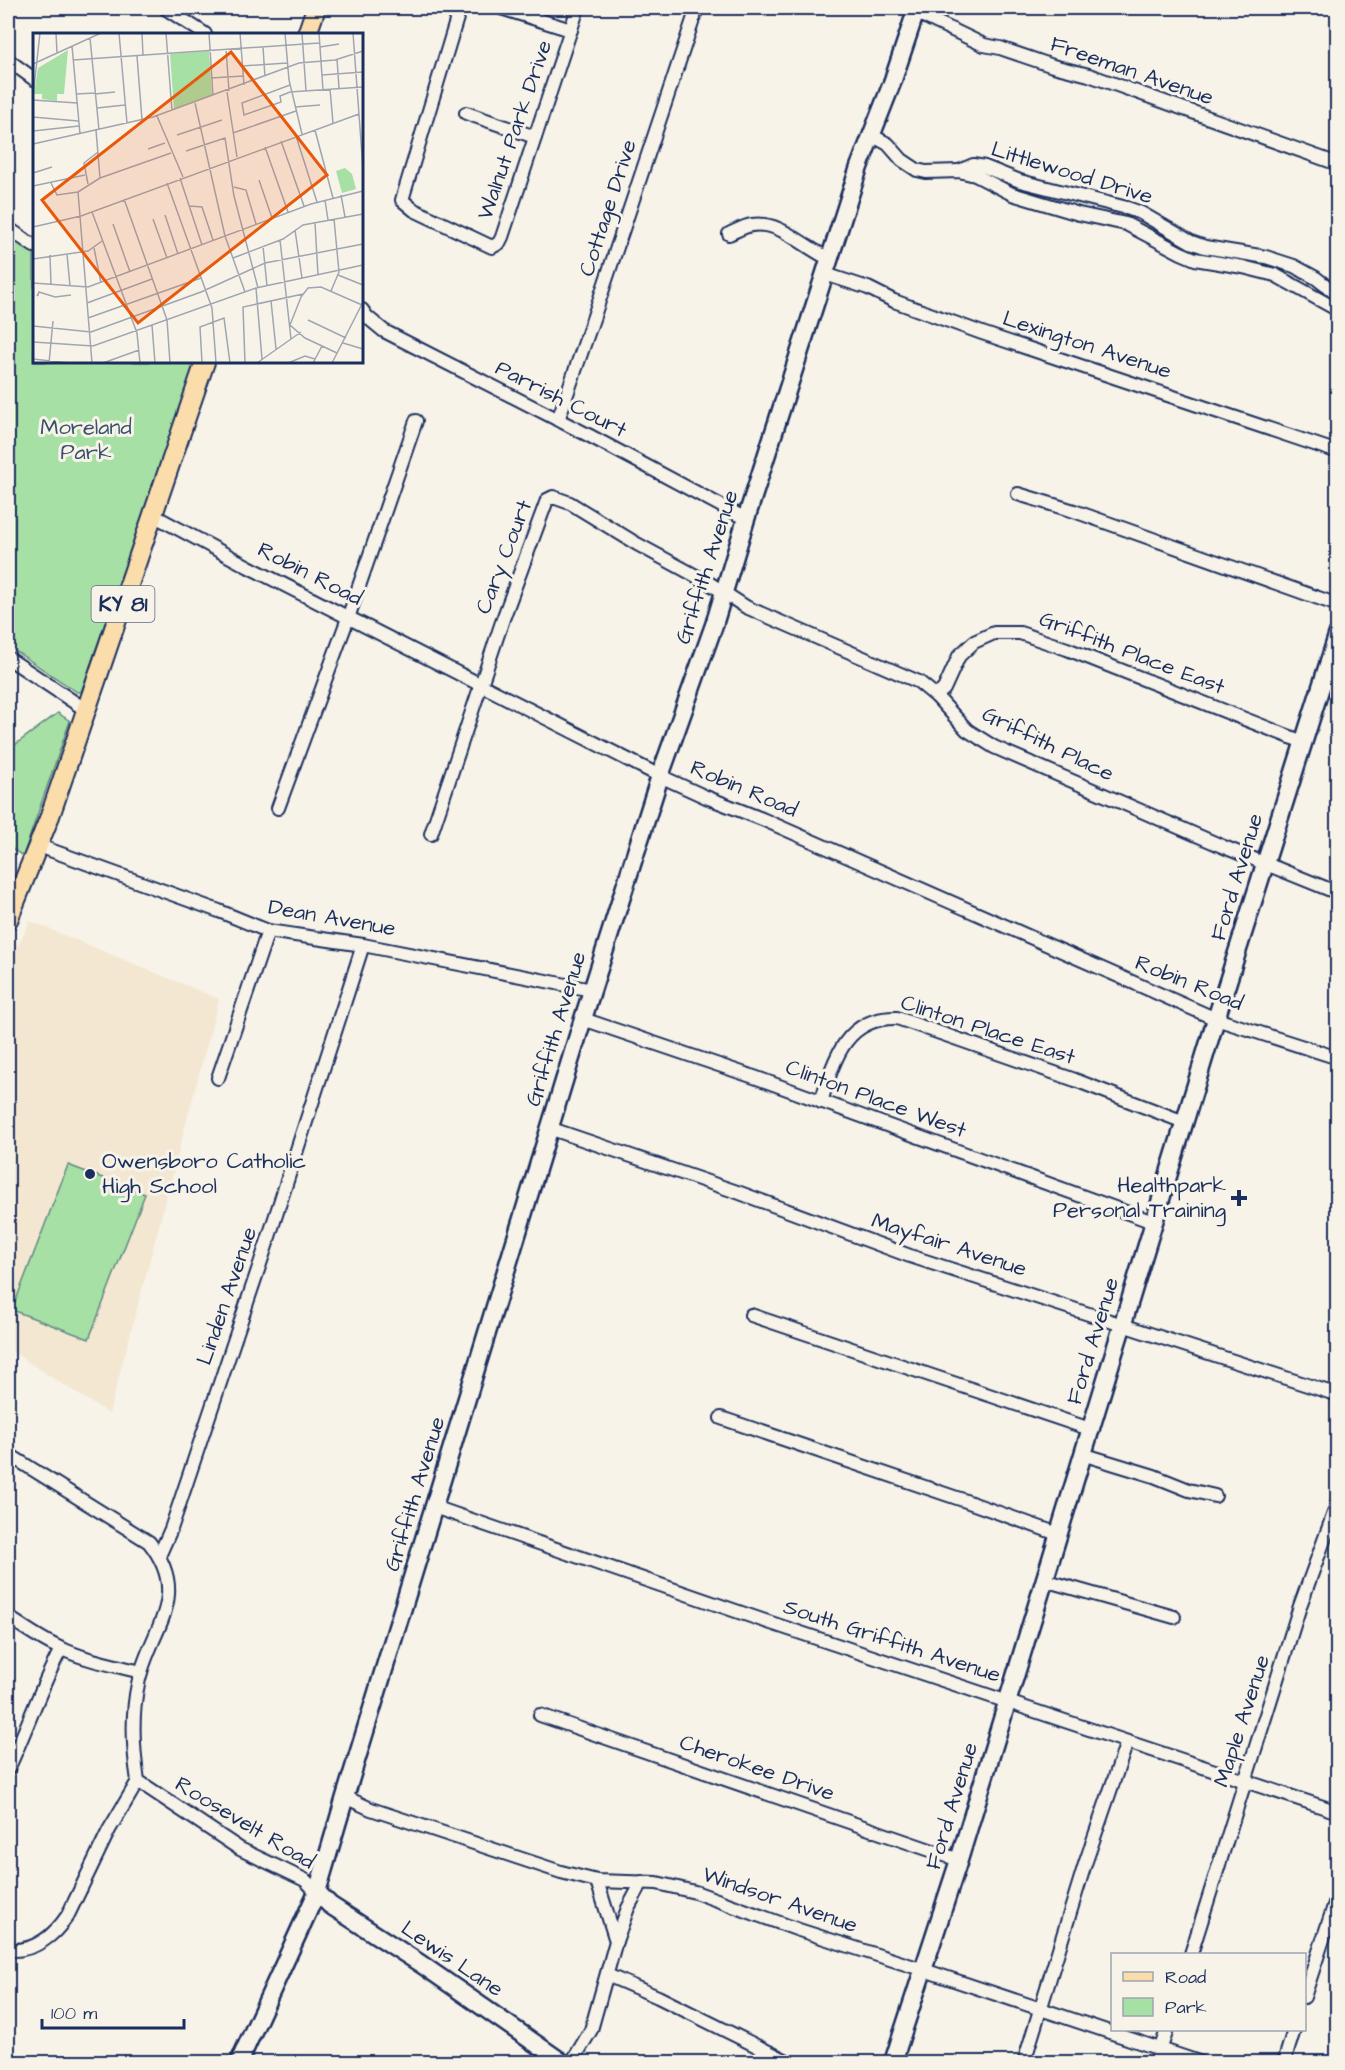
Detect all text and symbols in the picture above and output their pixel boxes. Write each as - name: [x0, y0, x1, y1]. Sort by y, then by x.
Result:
- street label: Freeman Avenue: [1046, 29, 1218, 113]
- inset map: [33, 33, 363, 363]
- street label: Walnut Park Drive: [470, 36, 560, 224]
- street label: Littlewood Drive: [987, 134, 1157, 212]
- street label: Cottage Drive: [571, 136, 646, 281]
- street label: Lexington Avenue: [998, 303, 1175, 388]
- street label: Parrish Court: [490, 353, 632, 445]
- park label: Moreland Park: [40, 412, 132, 468]
- street label: Griffith Avenue: [668, 486, 747, 648]
- street label: Cary Court: [468, 495, 541, 619]
- street label: Robin Road: [252, 534, 368, 614]
- road number: KY 81: [92, 586, 154, 622]
- street label: Griffith Place East: [1035, 603, 1229, 703]
- street label: Griffith Place: [977, 699, 1119, 789]
- street label: Robin Road: [685, 752, 803, 826]
- street label: Ford Avenue: [1203, 810, 1271, 944]
- street label: Dean Avenue: [266, 892, 398, 944]
- street label: Robin Road: [1130, 947, 1248, 1019]
- street label: Griffith Avenue: [518, 948, 594, 1110]
- street label: Clinton Place East: [897, 987, 1079, 1073]
- street label: Clinton Place West: [781, 1052, 971, 1146]
- place label: Owensboro Catholic High School: [102, 1146, 306, 1203]
- marker: Owensboro Catholic High School: [83, 1167, 97, 1181]
- place label: Healthpark Personal Training: [1053, 1170, 1226, 1227]
- marker: Healthpark Personal Training: [1230, 1189, 1248, 1207]
- street label: Mayfair Avenue: [867, 1205, 1031, 1286]
- street label: Linden Avenue: [189, 1223, 265, 1369]
- street label: Ford Avenue: [1059, 1274, 1127, 1408]
- street label: Griffith Avenue: [377, 1413, 453, 1575]
- street label: South Griffith Avenue: [779, 1591, 1005, 1691]
- street label: Maple Avenue: [1206, 1651, 1278, 1791]
- street label: Cherokee Drive: [675, 1727, 839, 1809]
- street label: Ford Avenue: [918, 1739, 986, 1873]
- street label: Roosevelt Road: [169, 1769, 321, 1877]
- street label: Windsor Avenue: [698, 1859, 862, 1941]
- street label: Lewis Lane: [395, 1913, 509, 2005]
- legend: [1111, 1953, 1306, 2031]
- text: Road: [1165, 1965, 1206, 1990]
- scale bar: [42, 1992, 184, 2030]
- text: Park: [1165, 1995, 1207, 2020]
- text: 100 m: [51, 2001, 97, 2026]

